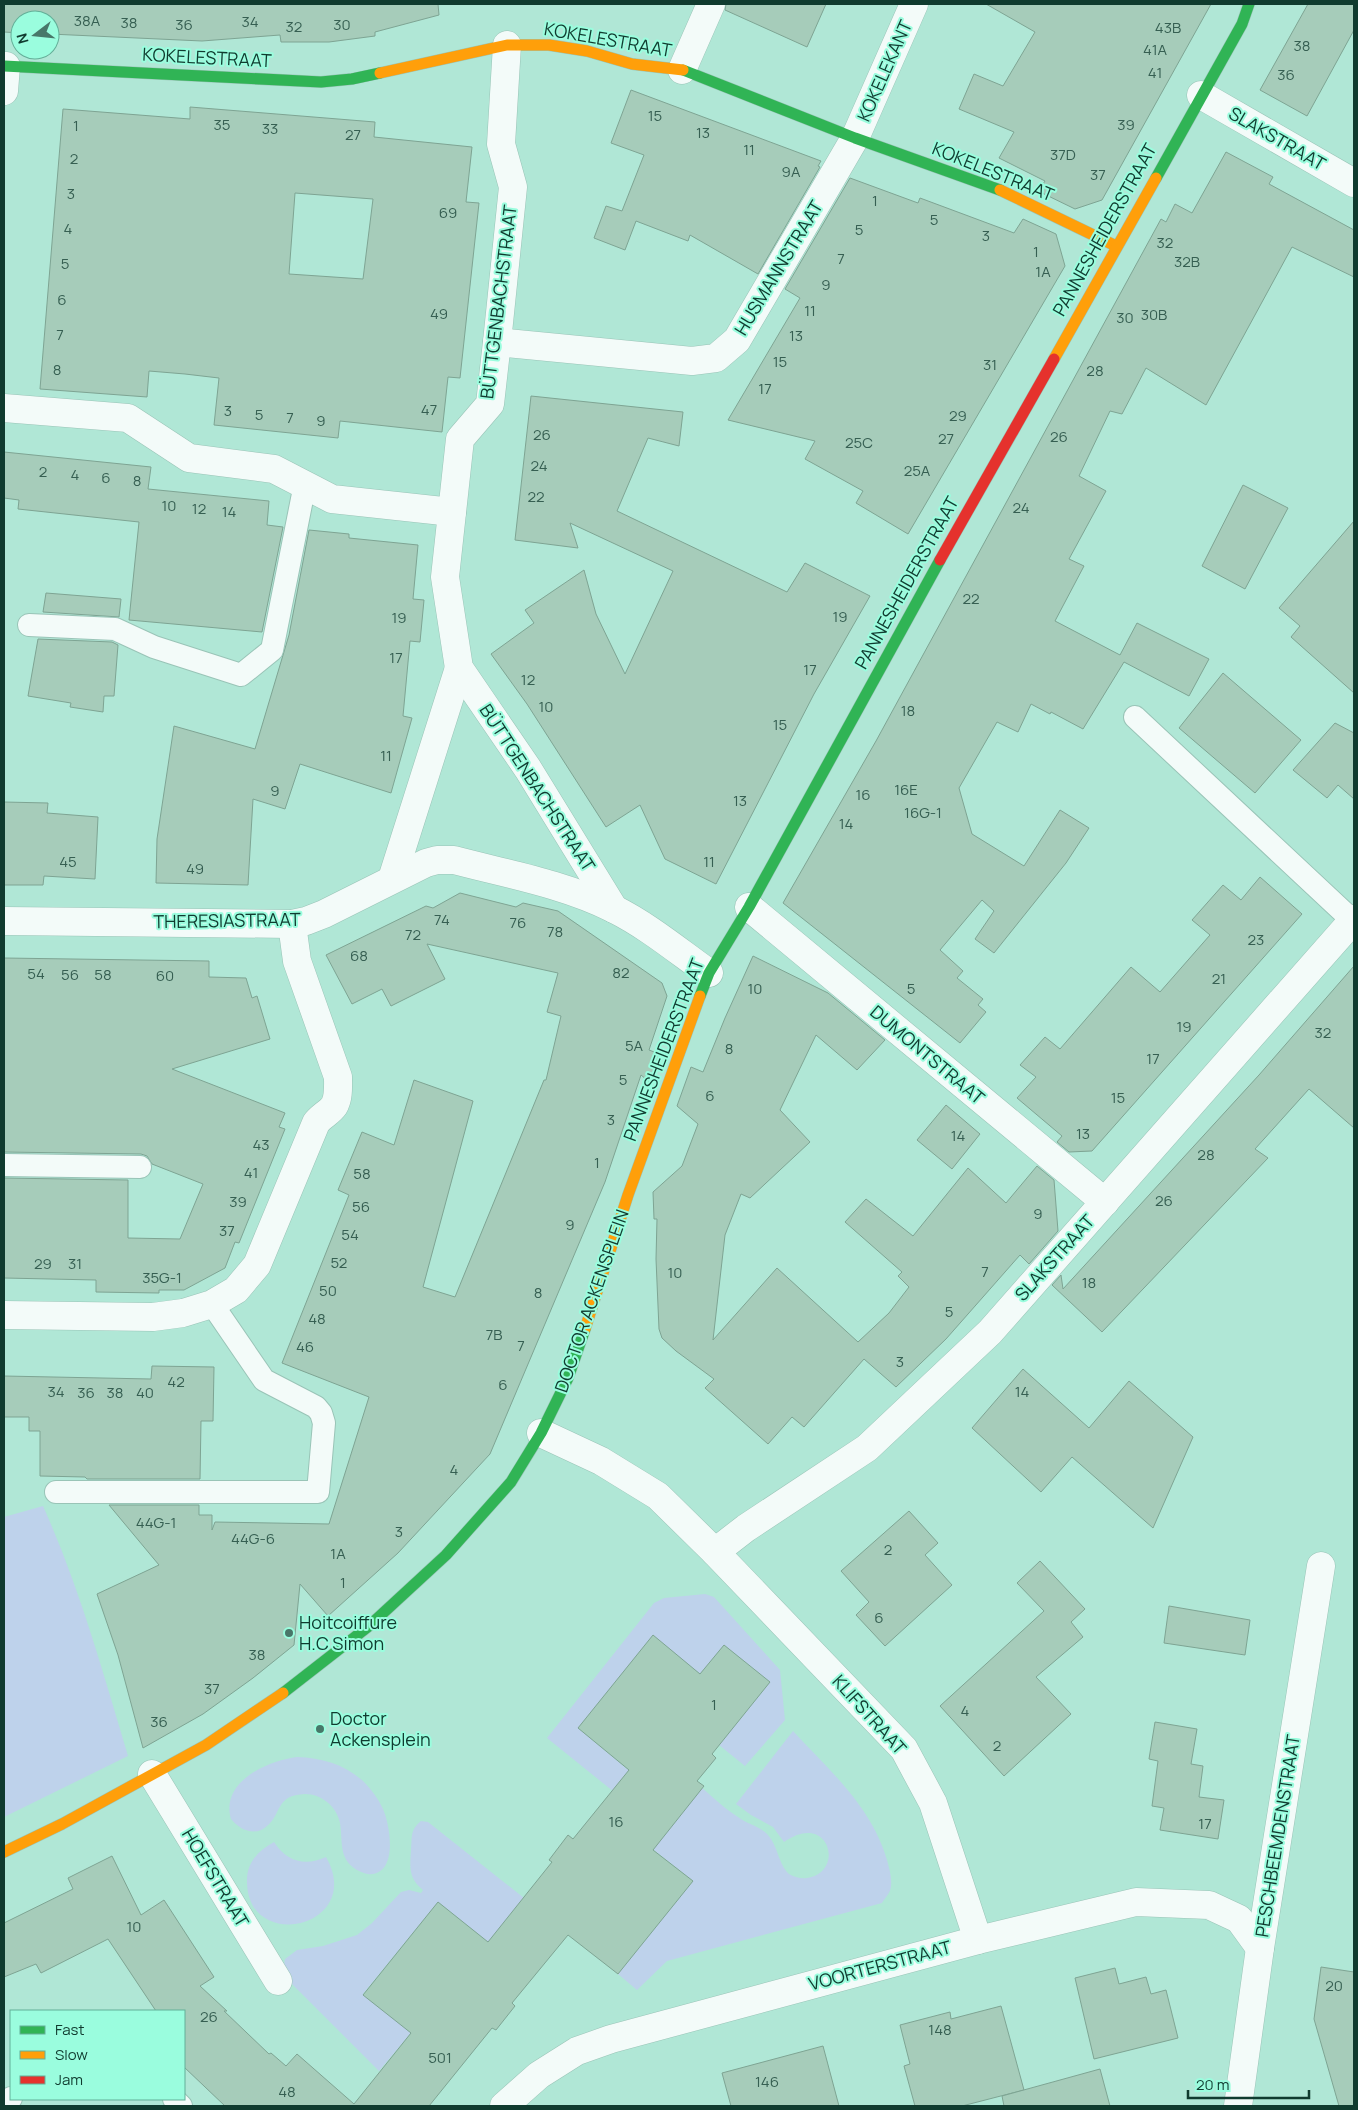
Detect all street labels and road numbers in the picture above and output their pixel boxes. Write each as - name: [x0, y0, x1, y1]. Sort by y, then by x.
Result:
- street label: KOKELESTRAAT: [542, 16, 674, 62]
- street label: KOKELEKANT: [851, 16, 917, 125]
- street label: KOKELESTRAAT: [142, 42, 273, 72]
- street label: SLAKSTRAAT: [1225, 101, 1331, 176]
- street label: KOKELESTRAAT: [929, 136, 1058, 207]
- street label: PANNESHEIDERSTRAAT: [1047, 139, 1162, 320]
- street label: HUSMANNSTRAAT: [728, 196, 828, 339]
- street label: BÜTTGENBACHSTRAAT: [474, 203, 522, 400]
- street label: PANNESHEIDERSTRAAT: [849, 492, 964, 673]
- street label: BÜTTGENBACHSTRAAT: [475, 699, 601, 876]
- street label: THERESIASTRAAT: [153, 907, 301, 933]
- street label: PANNESHEIDERSTRAAT: [617, 955, 709, 1144]
- street label: DUMONTSTRAAT: [865, 999, 990, 1109]
- street label: DOCTOR ACKENSPLEIN: [548, 1206, 634, 1395]
- street label: SLAKSTRAAT: [1009, 1209, 1100, 1306]
- street label: KLIFSTRAAT: [828, 1669, 912, 1760]
- street label: PESCHBEEMDENSTRAAT: [1249, 1733, 1305, 1939]
- street label: HOEFSTRAAT: [177, 1824, 255, 1931]
- street label: VOORTERSTRAAT: [806, 1934, 954, 1996]

